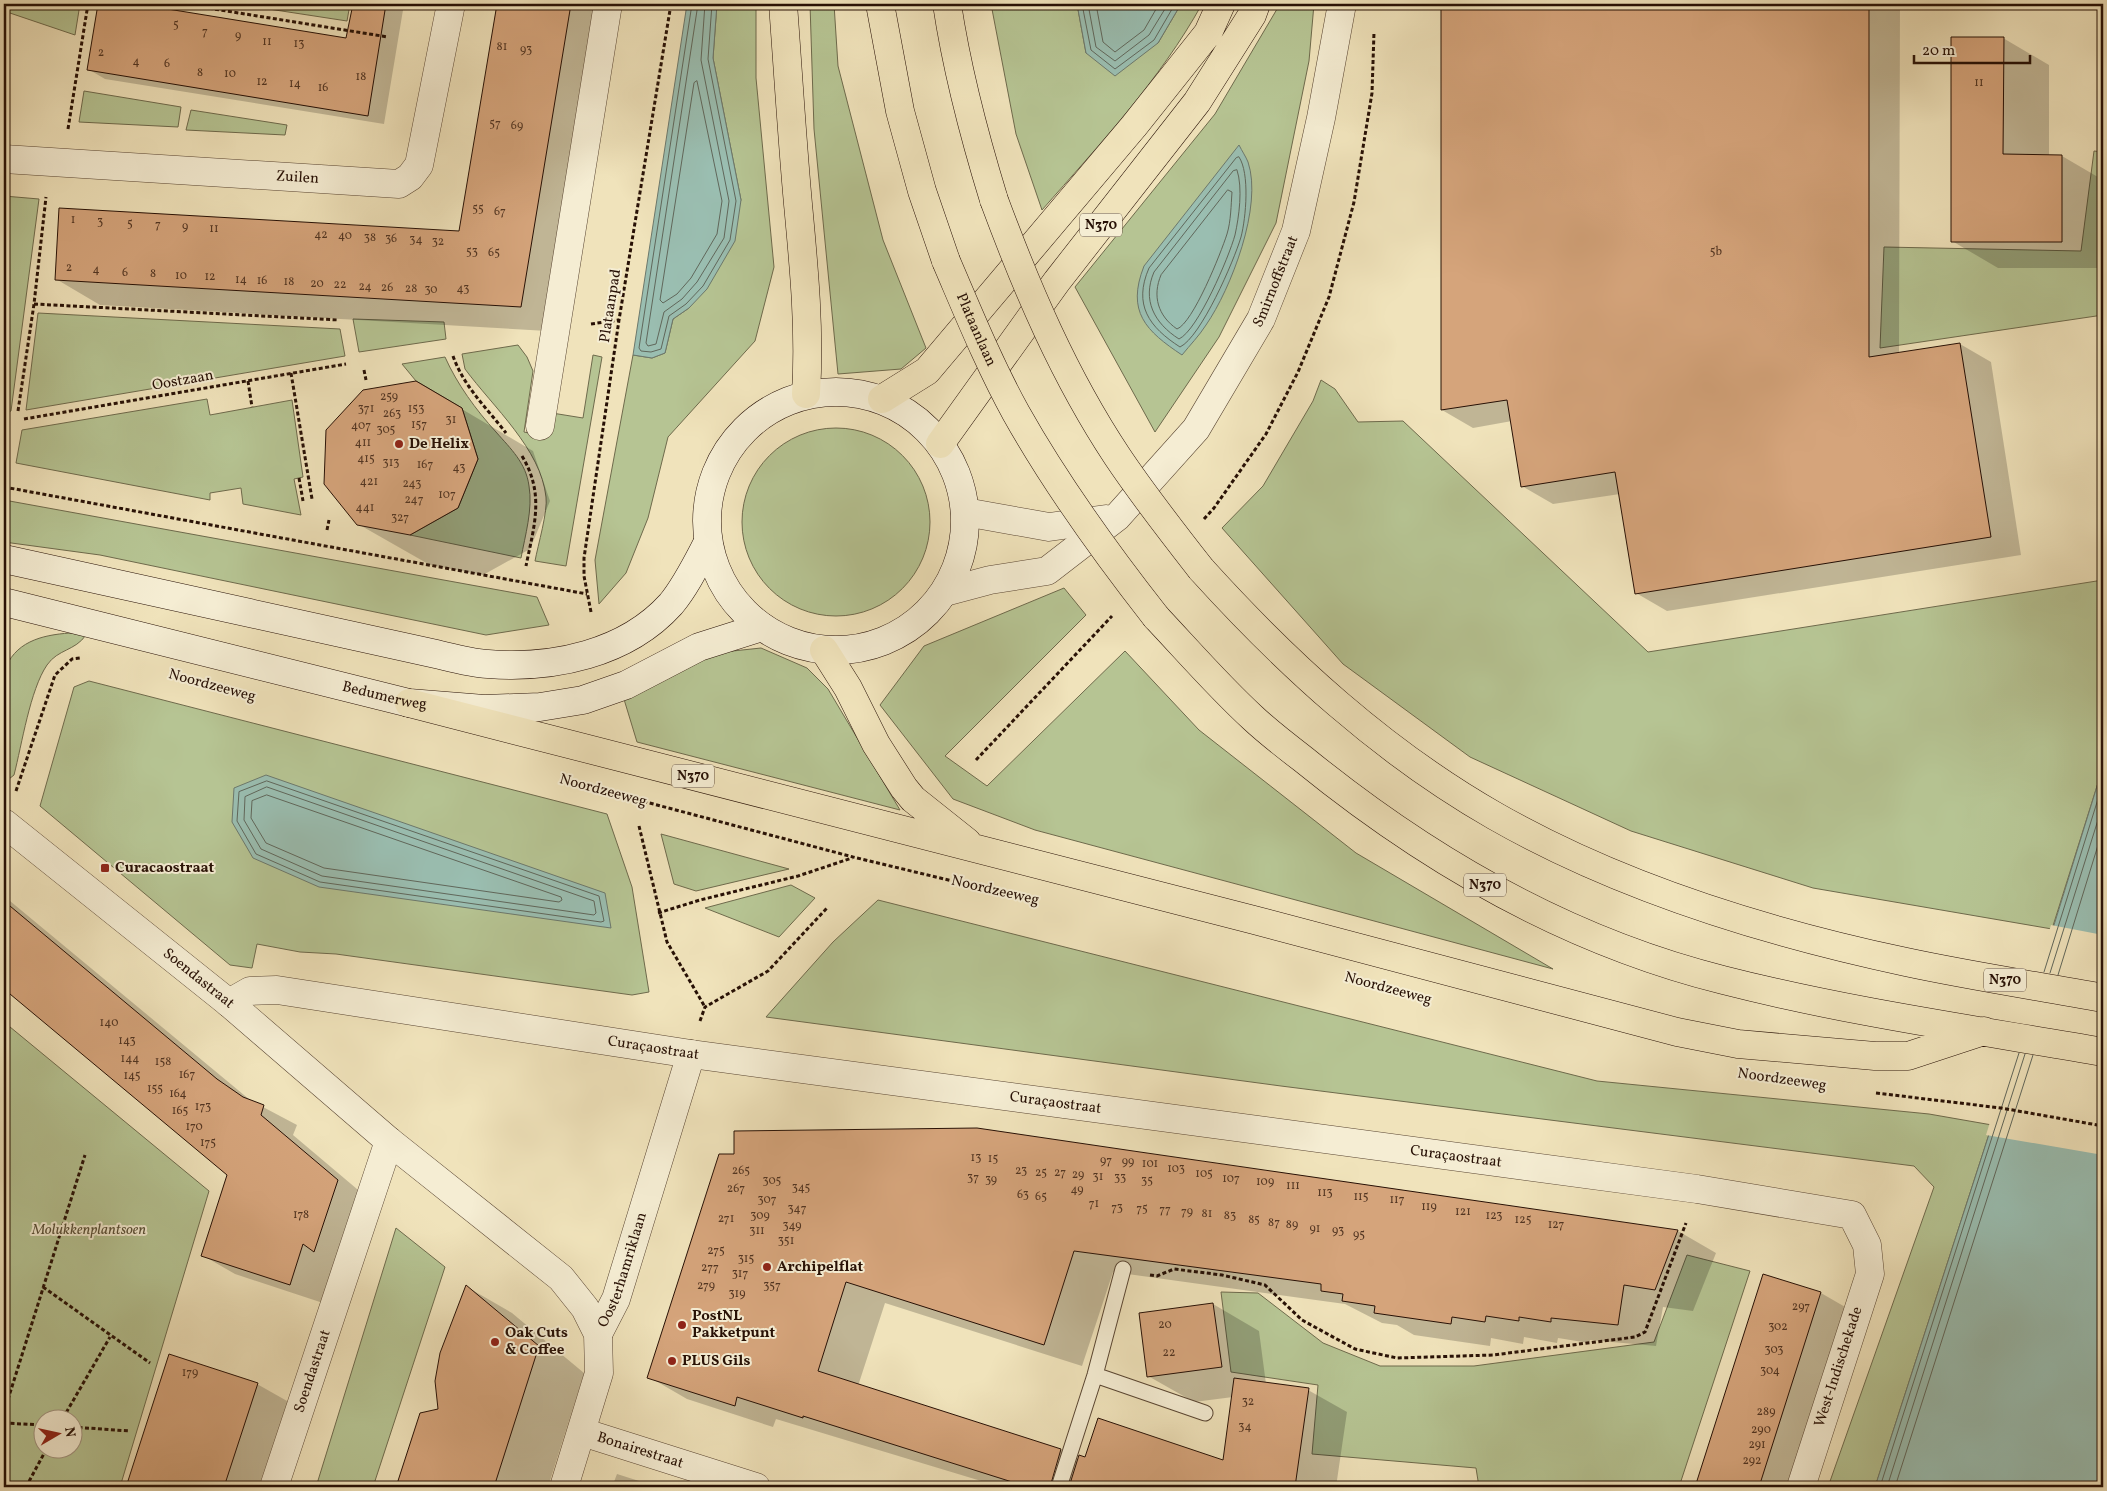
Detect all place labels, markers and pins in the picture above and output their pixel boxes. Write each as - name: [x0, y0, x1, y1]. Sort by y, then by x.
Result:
- place label: De Helix: [409, 434, 469, 455]
- marker: De Helix: [393, 438, 405, 450]
- place label: Curacaostraat: [115, 858, 215, 879]
- marker: Curacaostraat: [99, 862, 111, 874]
- place label: Archipelflat: [777, 1257, 864, 1278]
- marker: Archipelflat: [761, 1261, 773, 1273]
- place label: PostNL Pakketpunt: [692, 1306, 775, 1344]
- marker: PostNL Pakketpunt: [676, 1319, 688, 1331]
- place label: Oak Cuts & Coffee: [505, 1323, 568, 1361]
- marker: Oak Cuts & Coffee: [489, 1336, 501, 1348]
- place label: PLUS Gils: [682, 1351, 750, 1372]
- marker: PLUS Gils: [666, 1355, 678, 1367]

